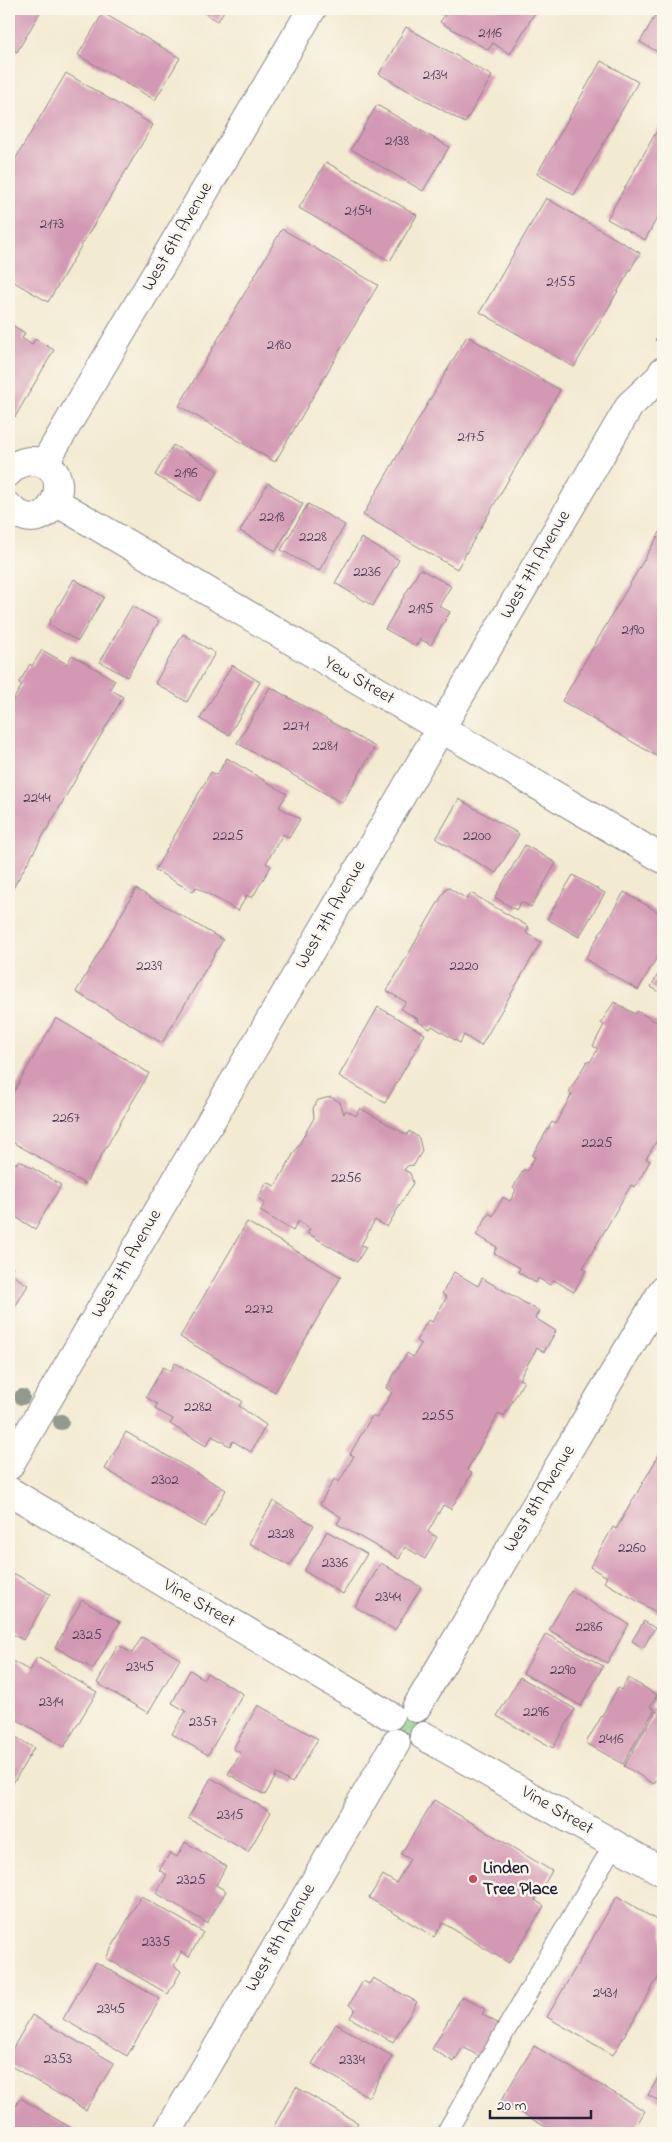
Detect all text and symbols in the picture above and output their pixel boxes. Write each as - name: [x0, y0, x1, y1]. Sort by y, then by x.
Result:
- house number: 2116: [478, 22, 502, 44]
- house number: 2134: [423, 64, 447, 86]
- house number: 2138: [385, 130, 409, 152]
- street label: West 6th Avenue: [136, 177, 220, 297]
- house number: 2154: [345, 200, 372, 222]
- house number: 2173: [40, 213, 64, 235]
- house number: 2155: [546, 271, 576, 293]
- house number: 2180: [267, 334, 292, 356]
- house number: 2175: [458, 426, 485, 448]
- house number: 2196: [174, 462, 198, 484]
- street label: West 7th Avenue: [494, 505, 578, 624]
- house number: 2218: [259, 506, 285, 528]
- house number: 2228: [299, 526, 327, 548]
- house number: 2236: [353, 561, 381, 583]
- house number: 2195: [408, 598, 434, 620]
- house number: 2190: [621, 619, 645, 641]
- street label: Yew Street: [319, 650, 399, 712]
- house number: 2271: [283, 715, 309, 737]
- house number: 2281: [312, 735, 338, 757]
- house number: 2244: [23, 787, 51, 809]
- house number: 2225: [213, 825, 244, 847]
- house number: 2200: [463, 825, 491, 847]
- street label: West 7th Avenue: [289, 855, 373, 974]
- house number: 2239: [136, 955, 162, 977]
- house number: 2220: [450, 955, 479, 977]
- house number: 2267: [52, 1107, 80, 1129]
- house number: 2225: [582, 1132, 613, 1154]
- house number: 2256: [331, 1167, 361, 1189]
- street label: West 7th Avenue: [85, 1204, 169, 1323]
- house number: 2272: [245, 1298, 274, 1320]
- house number: 2282: [184, 1396, 213, 1418]
- house number: 2255: [422, 1405, 454, 1427]
- street label: West 8th Avenue: [498, 1439, 583, 1558]
- house number: 2302: [151, 1469, 179, 1491]
- house number: 2328: [268, 1523, 295, 1545]
- house number: 2260: [618, 1537, 647, 1559]
- house number: 2336: [322, 1552, 349, 1574]
- street label: Vine Street: [157, 1572, 240, 1635]
- house number: 2344: [375, 1586, 401, 1608]
- house number: 2286: [575, 1616, 603, 1638]
- house number: 2325: [72, 1624, 102, 1646]
- house number: 2345: [126, 1656, 155, 1678]
- house number: 2290: [550, 1659, 576, 1681]
- house number: 2314: [39, 1691, 63, 1713]
- house number: 2296: [523, 1701, 549, 1723]
- house number: 2357: [189, 1711, 217, 1733]
- house number: 2416: [598, 1728, 624, 1750]
- street label: Vine Street: [515, 1779, 598, 1842]
- house number: 2315: [216, 1804, 244, 1826]
- place label: Linden Tree Place: [483, 1856, 559, 1903]
- house number: 2325: [176, 1869, 206, 1891]
- marker: Linden Tree Place: [467, 1873, 479, 1885]
- street label: West 8th Avenue: [239, 1878, 323, 1997]
- house number: 2335: [142, 1931, 171, 1953]
- house number: 2431: [593, 1982, 618, 2004]
- house number: 2345: [97, 1998, 126, 2020]
- house number: 2353: [44, 2048, 72, 2070]
- house number: 2334: [339, 2049, 365, 2071]
- scale bar: [490, 2087, 591, 2119]
- text: 20 m: [497, 2095, 527, 2117]

